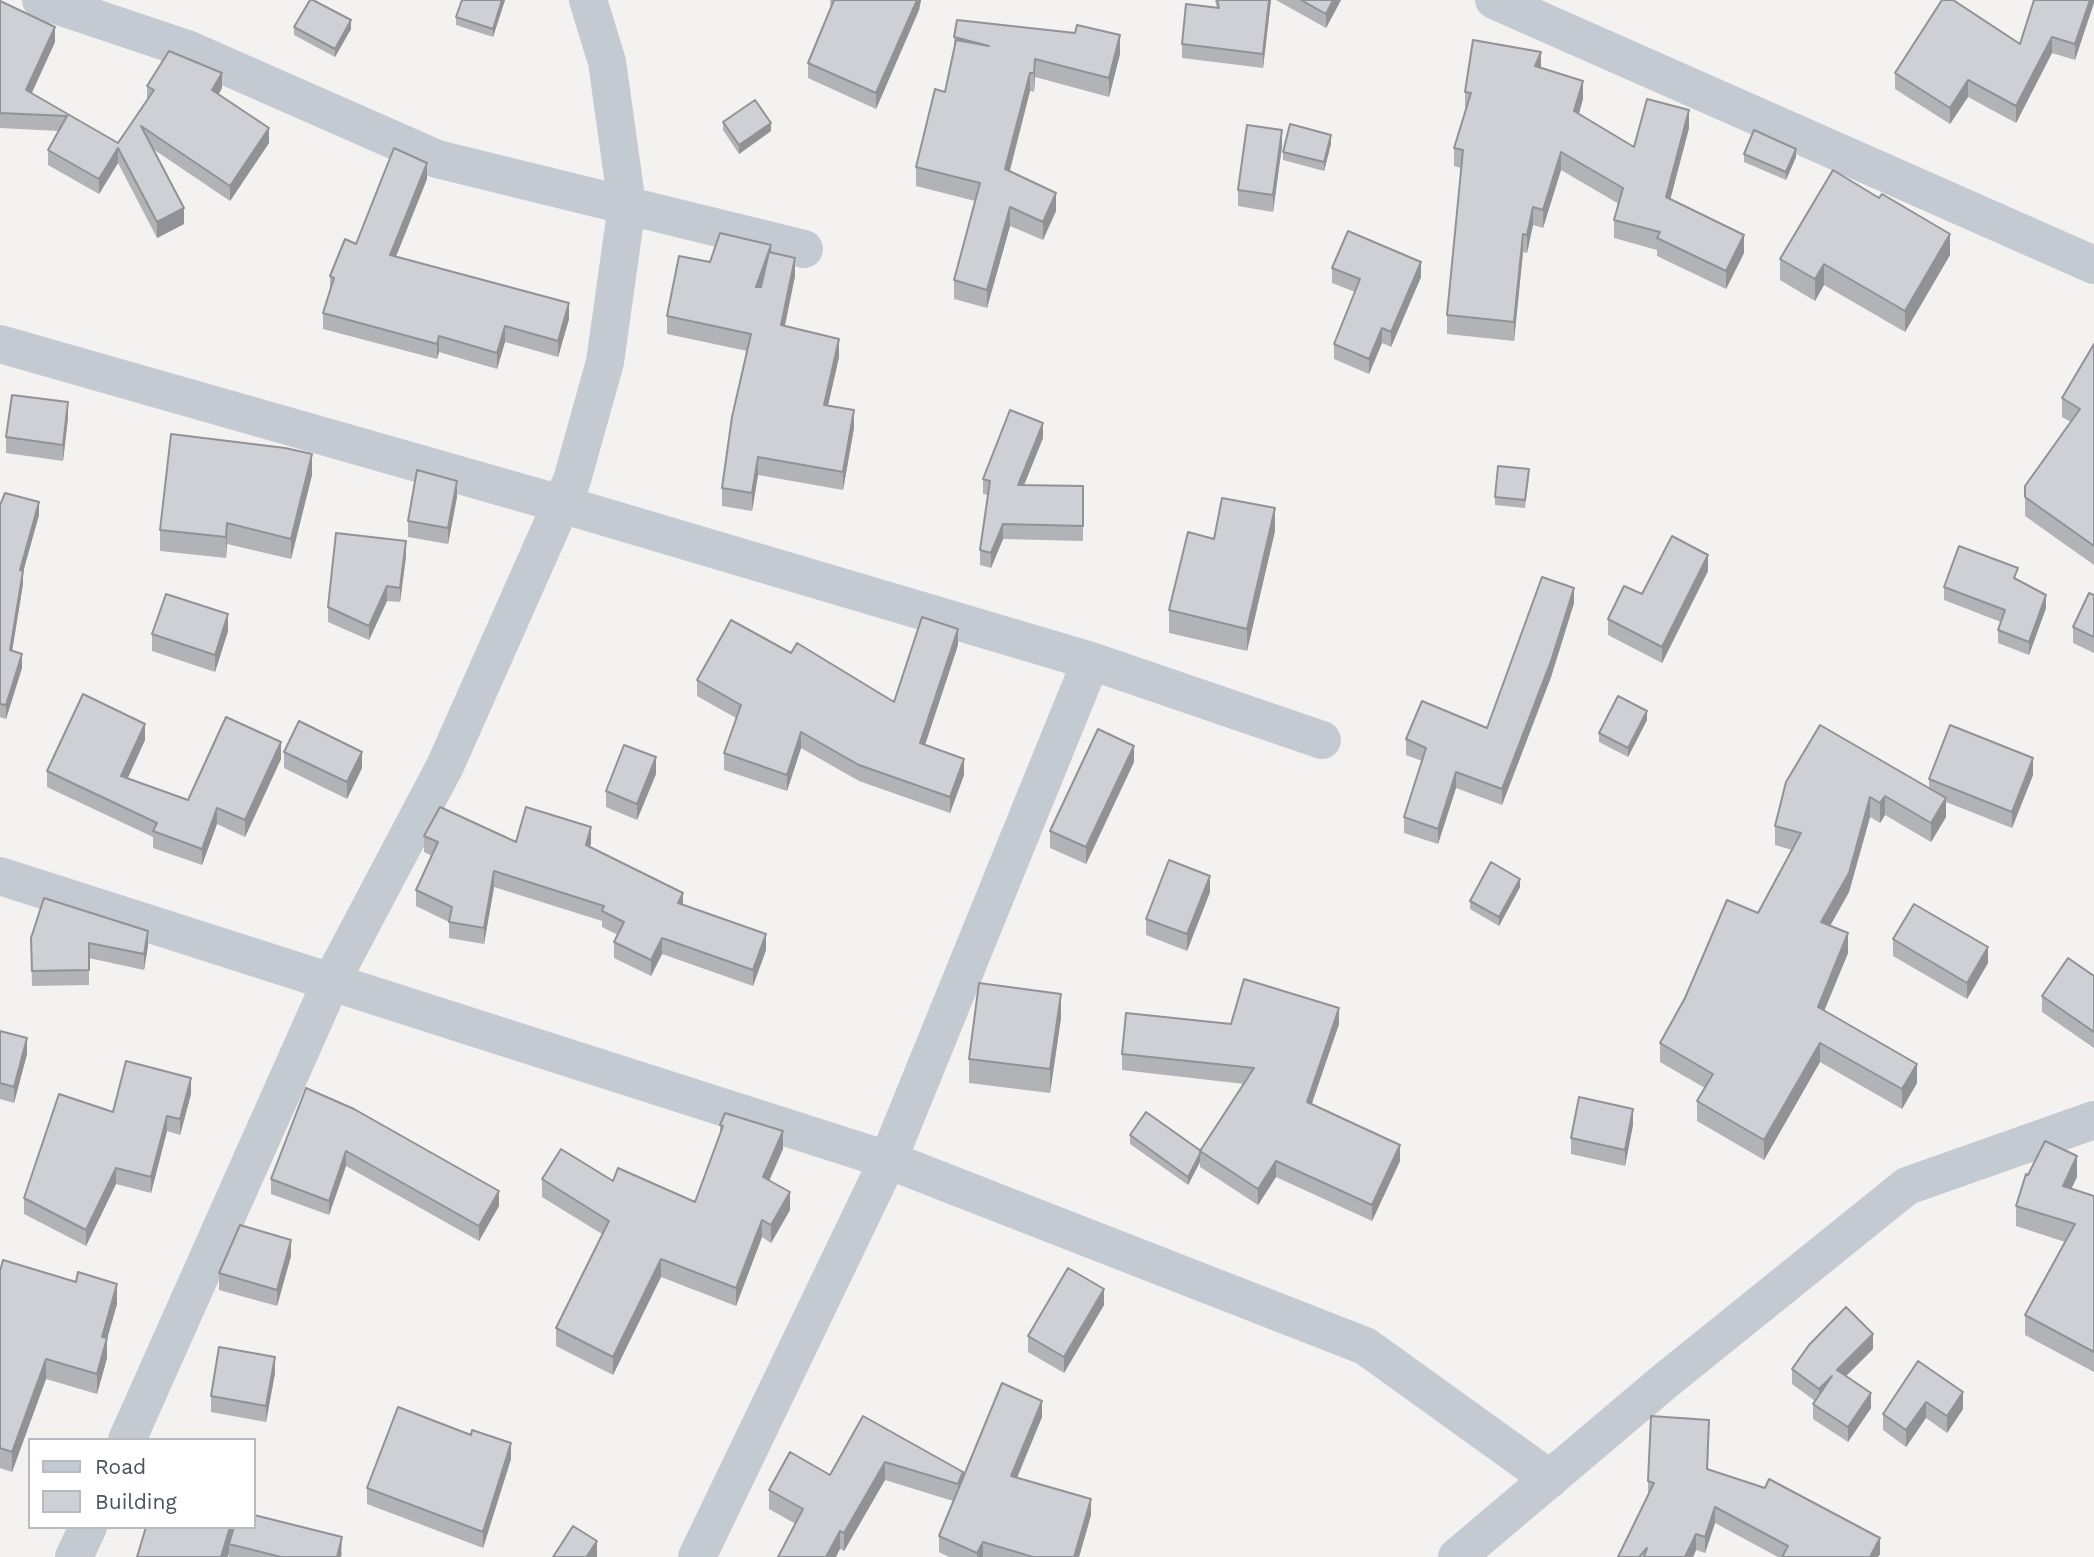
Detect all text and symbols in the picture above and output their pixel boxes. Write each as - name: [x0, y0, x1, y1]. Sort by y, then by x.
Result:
- legend: [28, 1438, 256, 1529]
- text: Road: [95, 1454, 146, 1479]
- text: Building: [95, 1489, 177, 1514]

